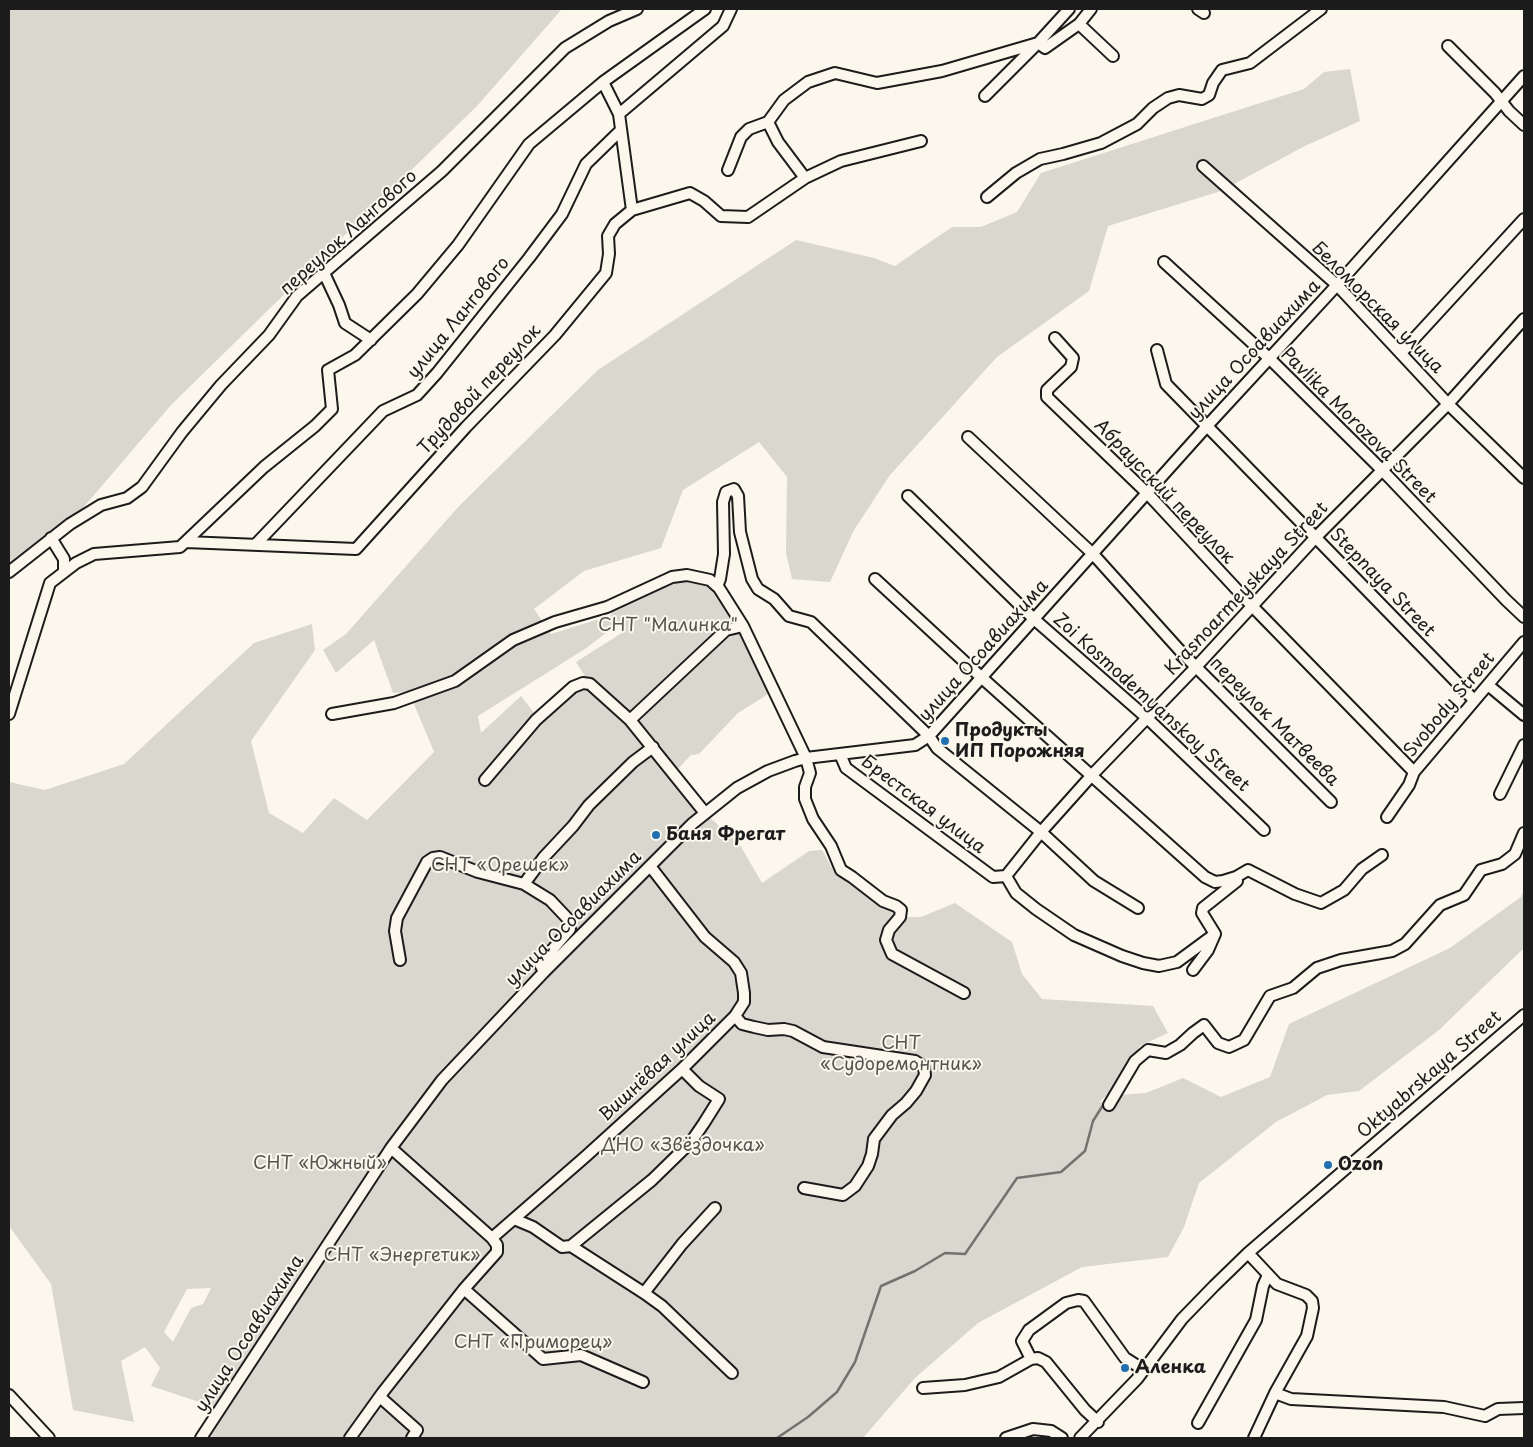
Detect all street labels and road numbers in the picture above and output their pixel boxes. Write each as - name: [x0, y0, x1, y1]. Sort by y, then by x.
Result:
- street label: переулок Лангового: [276, 166, 422, 300]
- street label: Беломорская улица: [1307, 238, 1447, 378]
- street label: улица Лангового: [403, 253, 515, 383]
- street label: улица Осоавиахима: [1185, 276, 1325, 424]
- street label: Трудовой переулок: [414, 320, 546, 460]
- street label: Pavlika Morozova Street: [1276, 344, 1440, 508]
- street label: Абраусский переулок: [1089, 415, 1239, 569]
- street label: Krasnoarmeyskaya Street: [1161, 498, 1333, 680]
- street label: Stepnaya Street: [1325, 524, 1439, 642]
- street label: улица Осоавиахима: [915, 576, 1053, 726]
- street label: Zoi Kosmodemyanskoy Street: [1048, 609, 1254, 797]
- street label: Svobody Street: [1400, 648, 1500, 762]
- street label: переулок Матвеева: [1205, 653, 1343, 791]
- street label: Брестская улица: [857, 751, 989, 859]
- street label: улица Осоавиахима: [502, 847, 646, 991]
- street label: Oktyabrskaya Street: [1354, 1007, 1506, 1143]
- street label: Вишнёвая улица: [595, 1008, 721, 1126]
- street label: улица Осоавиахима: [191, 1251, 309, 1417]

